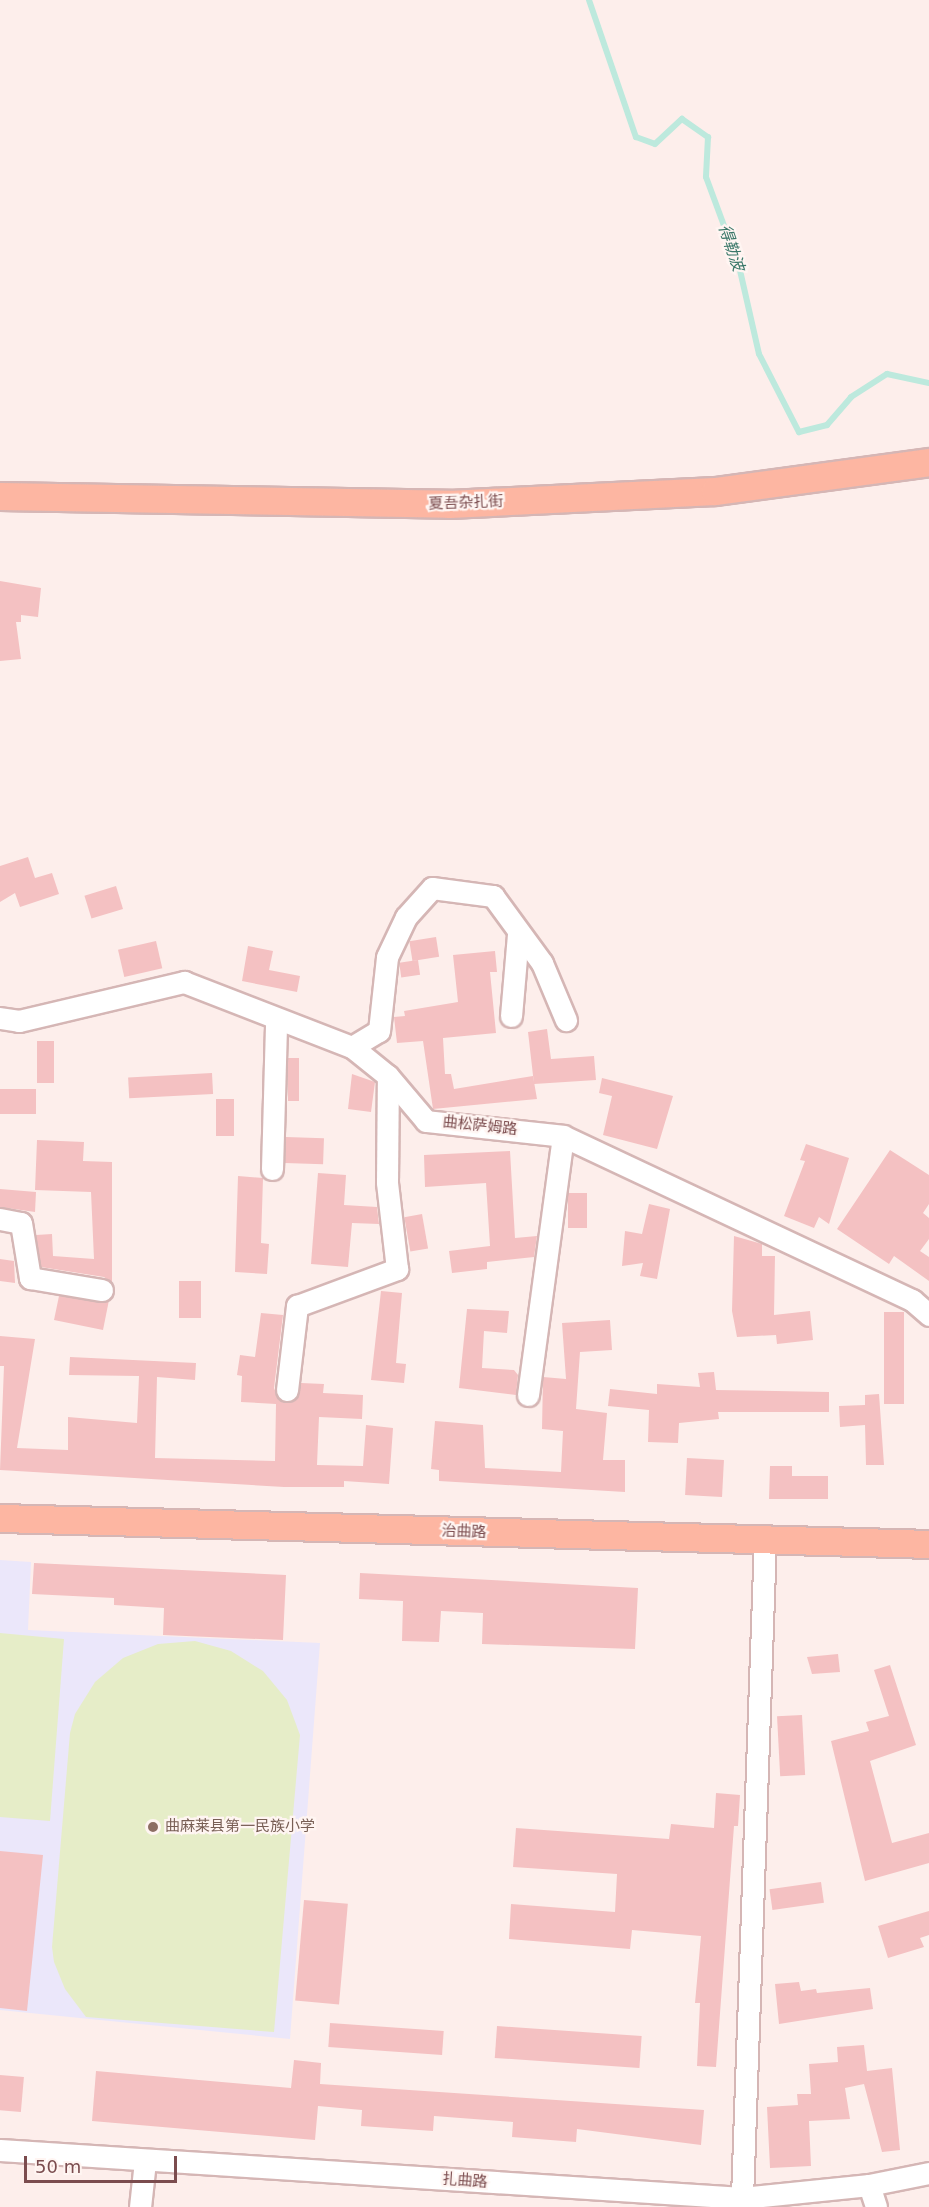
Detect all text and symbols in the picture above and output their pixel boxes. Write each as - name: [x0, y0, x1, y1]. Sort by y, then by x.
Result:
- water label: 得勒波: [714, 222, 748, 274]
- street label: 夏吾杂扎街: [428, 493, 504, 513]
- street label: 曲松萨姆路: [442, 1113, 518, 1139]
- street label: 治曲路: [441, 1522, 487, 1542]
- place label: 曲麻莱县第一民族小学: [165, 1818, 315, 1836]
- marker: 曲麻莱县第一民族小学: [146, 1820, 160, 1834]
- scale bar: [27, 2144, 180, 2182]
- text: 50 m: [35, 2156, 81, 2177]
- street label: 扎曲路: [442, 2170, 488, 2192]

